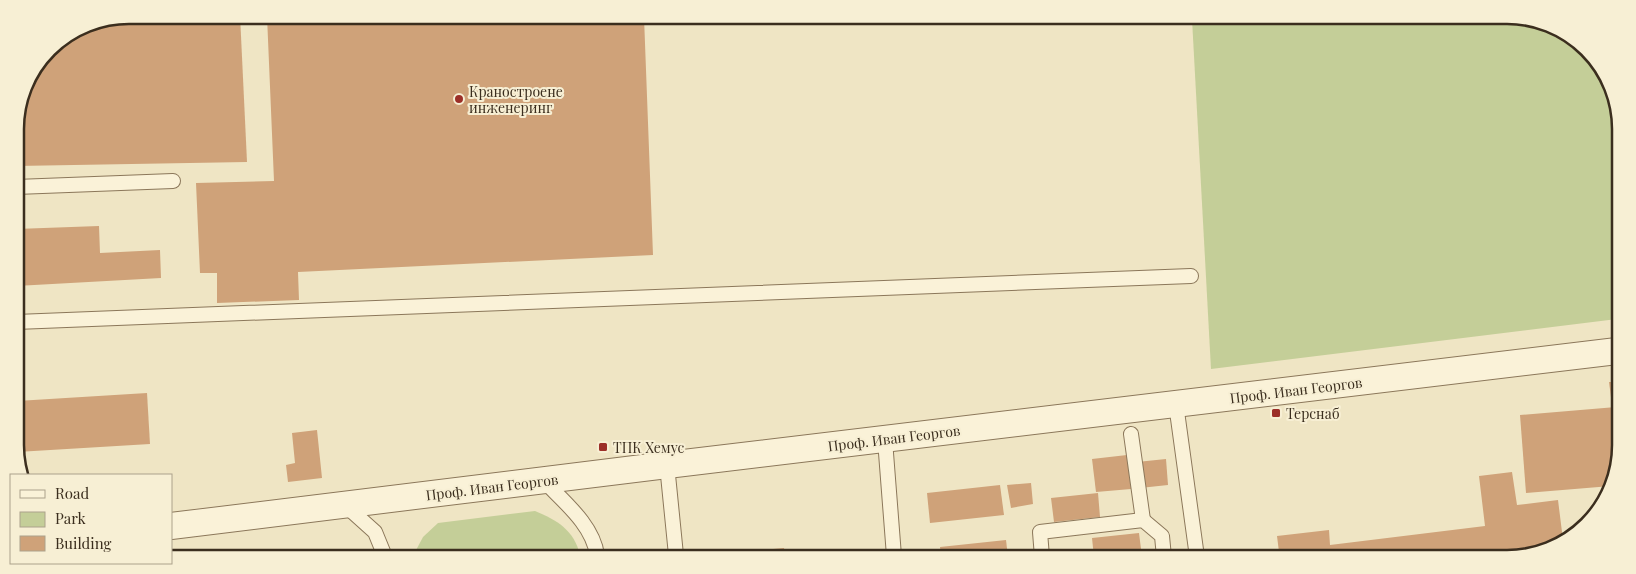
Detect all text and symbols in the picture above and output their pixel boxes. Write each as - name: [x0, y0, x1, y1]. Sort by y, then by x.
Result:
- place label: Краностроене инженеринг: [469, 82, 563, 117]
- marker: Краностроене инженеринг: [453, 93, 465, 105]
- street label: Проф. Иван Георгов: [1229, 372, 1364, 408]
- place label: Терснаб: [1286, 404, 1340, 423]
- marker: Терснаб: [1270, 407, 1282, 419]
- street label: Проф. Иван Георгов: [827, 420, 962, 456]
- place label: ТПК Хемус: [613, 438, 685, 457]
- marker: ТПК Хемус: [597, 441, 609, 453]
- street label: Проф. Иван Георгов: [425, 469, 560, 505]
- legend: [10, 474, 172, 564]
- text: Road: [55, 483, 89, 503]
- text: Park: [55, 508, 87, 528]
- text: Building: [55, 533, 112, 553]

